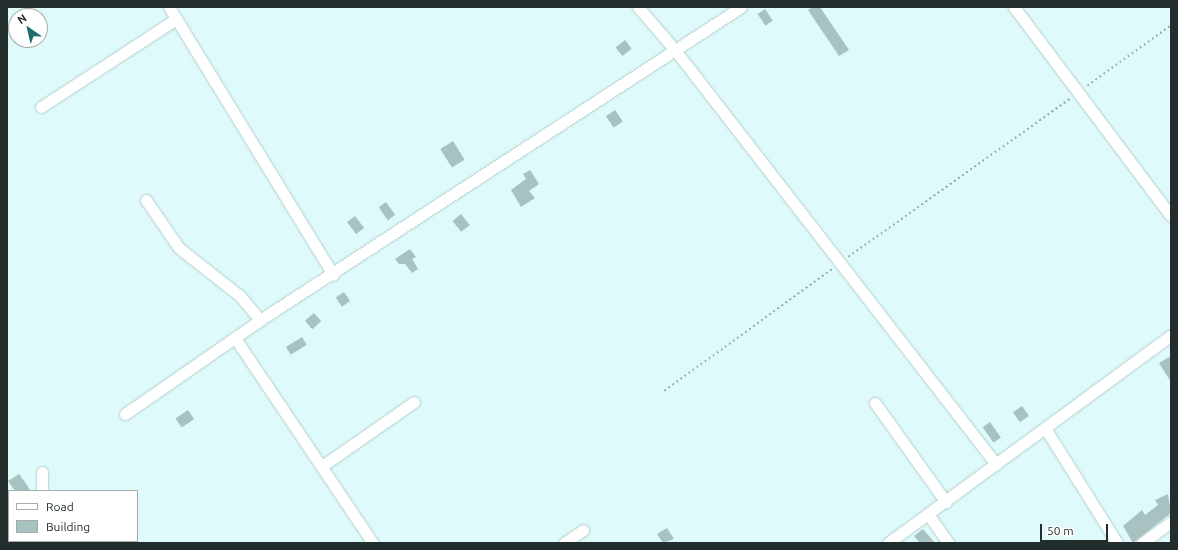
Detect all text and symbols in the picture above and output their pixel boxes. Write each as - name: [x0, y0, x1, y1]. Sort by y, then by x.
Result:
- north arrow: [8, 8, 48, 48]
- text: N: [15, 12, 29, 26]
- legend: [8, 490, 138, 542]
- text: Road: [46, 500, 74, 513]
- scale bar: [1042, 516, 1110, 542]
- text: Building: [46, 520, 90, 533]
- text: 50 m: [1047, 524, 1074, 537]

